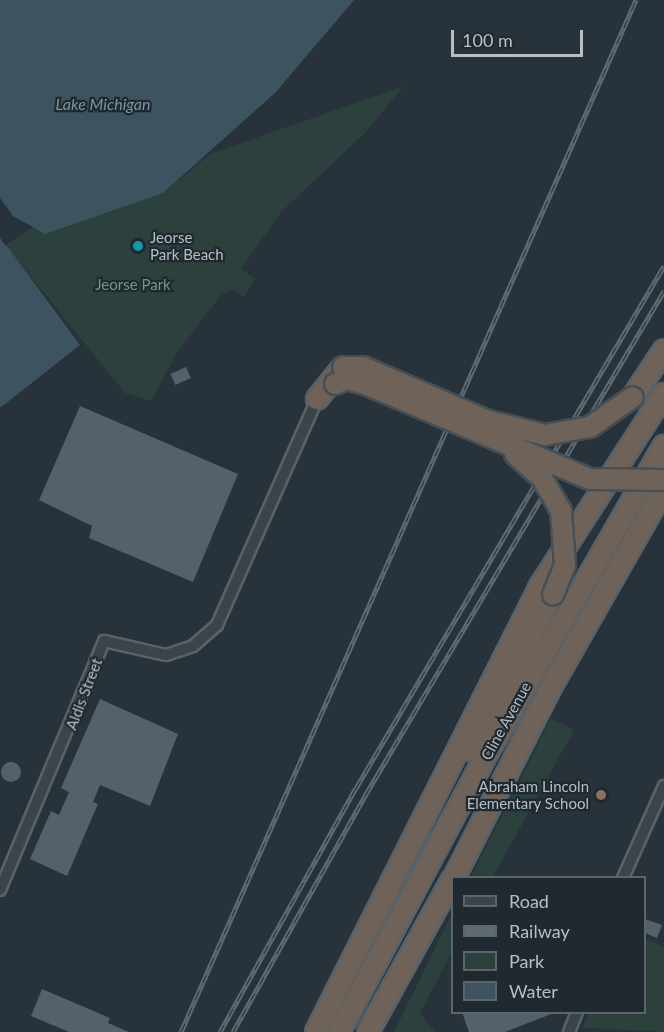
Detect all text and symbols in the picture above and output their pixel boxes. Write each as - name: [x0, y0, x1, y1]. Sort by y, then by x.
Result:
- scale bar: [454, 18, 586, 56]
- text: 100 m: [462, 29, 513, 51]
- water label: Lake Michigan: [56, 94, 150, 114]
- place label: Jeorse Park Beach: [150, 228, 224, 263]
- marker: Jeorse Park Beach: [131, 239, 145, 253]
- park label: Jeorse Park: [95, 276, 171, 294]
- street label: Aldis Street: [62, 656, 106, 732]
- street label: Cline Avenue: [477, 679, 535, 763]
- place label: Abraham Lincoln Elementary School: [466, 777, 589, 812]
- marker: Abraham Lincoln Elementary School: [594, 788, 608, 802]
- legend: [451, 876, 646, 1014]
- text: Road: [509, 890, 549, 912]
- text: Railway: [509, 920, 570, 942]
- text: Park: [509, 950, 544, 972]
- text: Water: [509, 980, 558, 1002]

